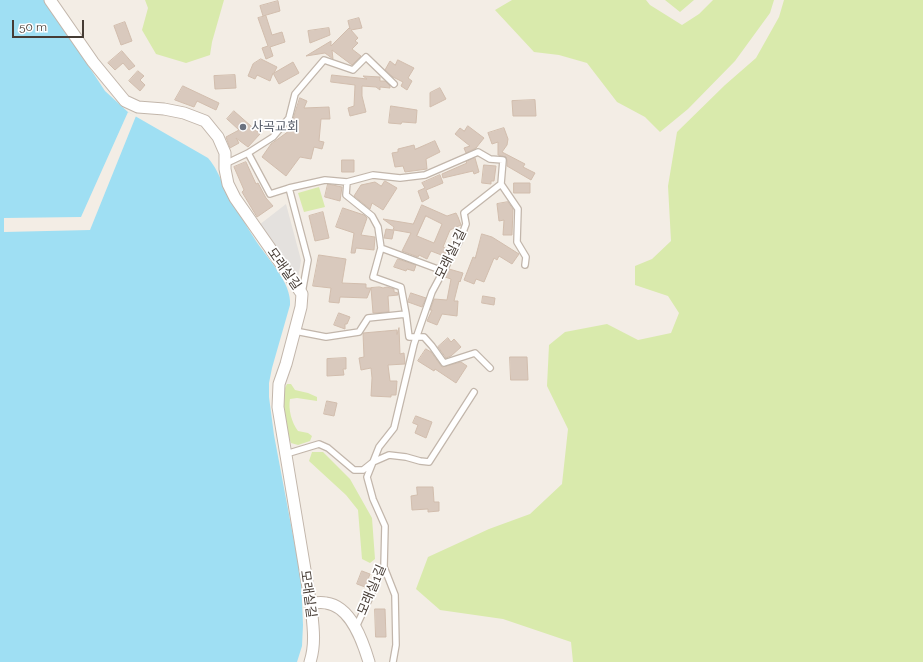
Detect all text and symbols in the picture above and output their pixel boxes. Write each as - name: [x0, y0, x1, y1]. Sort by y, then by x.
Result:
- scale bar: [14, 12, 86, 38]
- text: 50 m: [19, 20, 47, 34]
- place label: 사곡교회: [251, 119, 299, 135]
- marker: 사곡교회: [238, 122, 248, 132]
- street label: 모래실1길: [432, 227, 470, 281]
- street label: 모래실길: [264, 245, 304, 293]
- street label: 모래실1길: [354, 562, 390, 618]
- street label: 모래실길: [297, 569, 319, 619]

